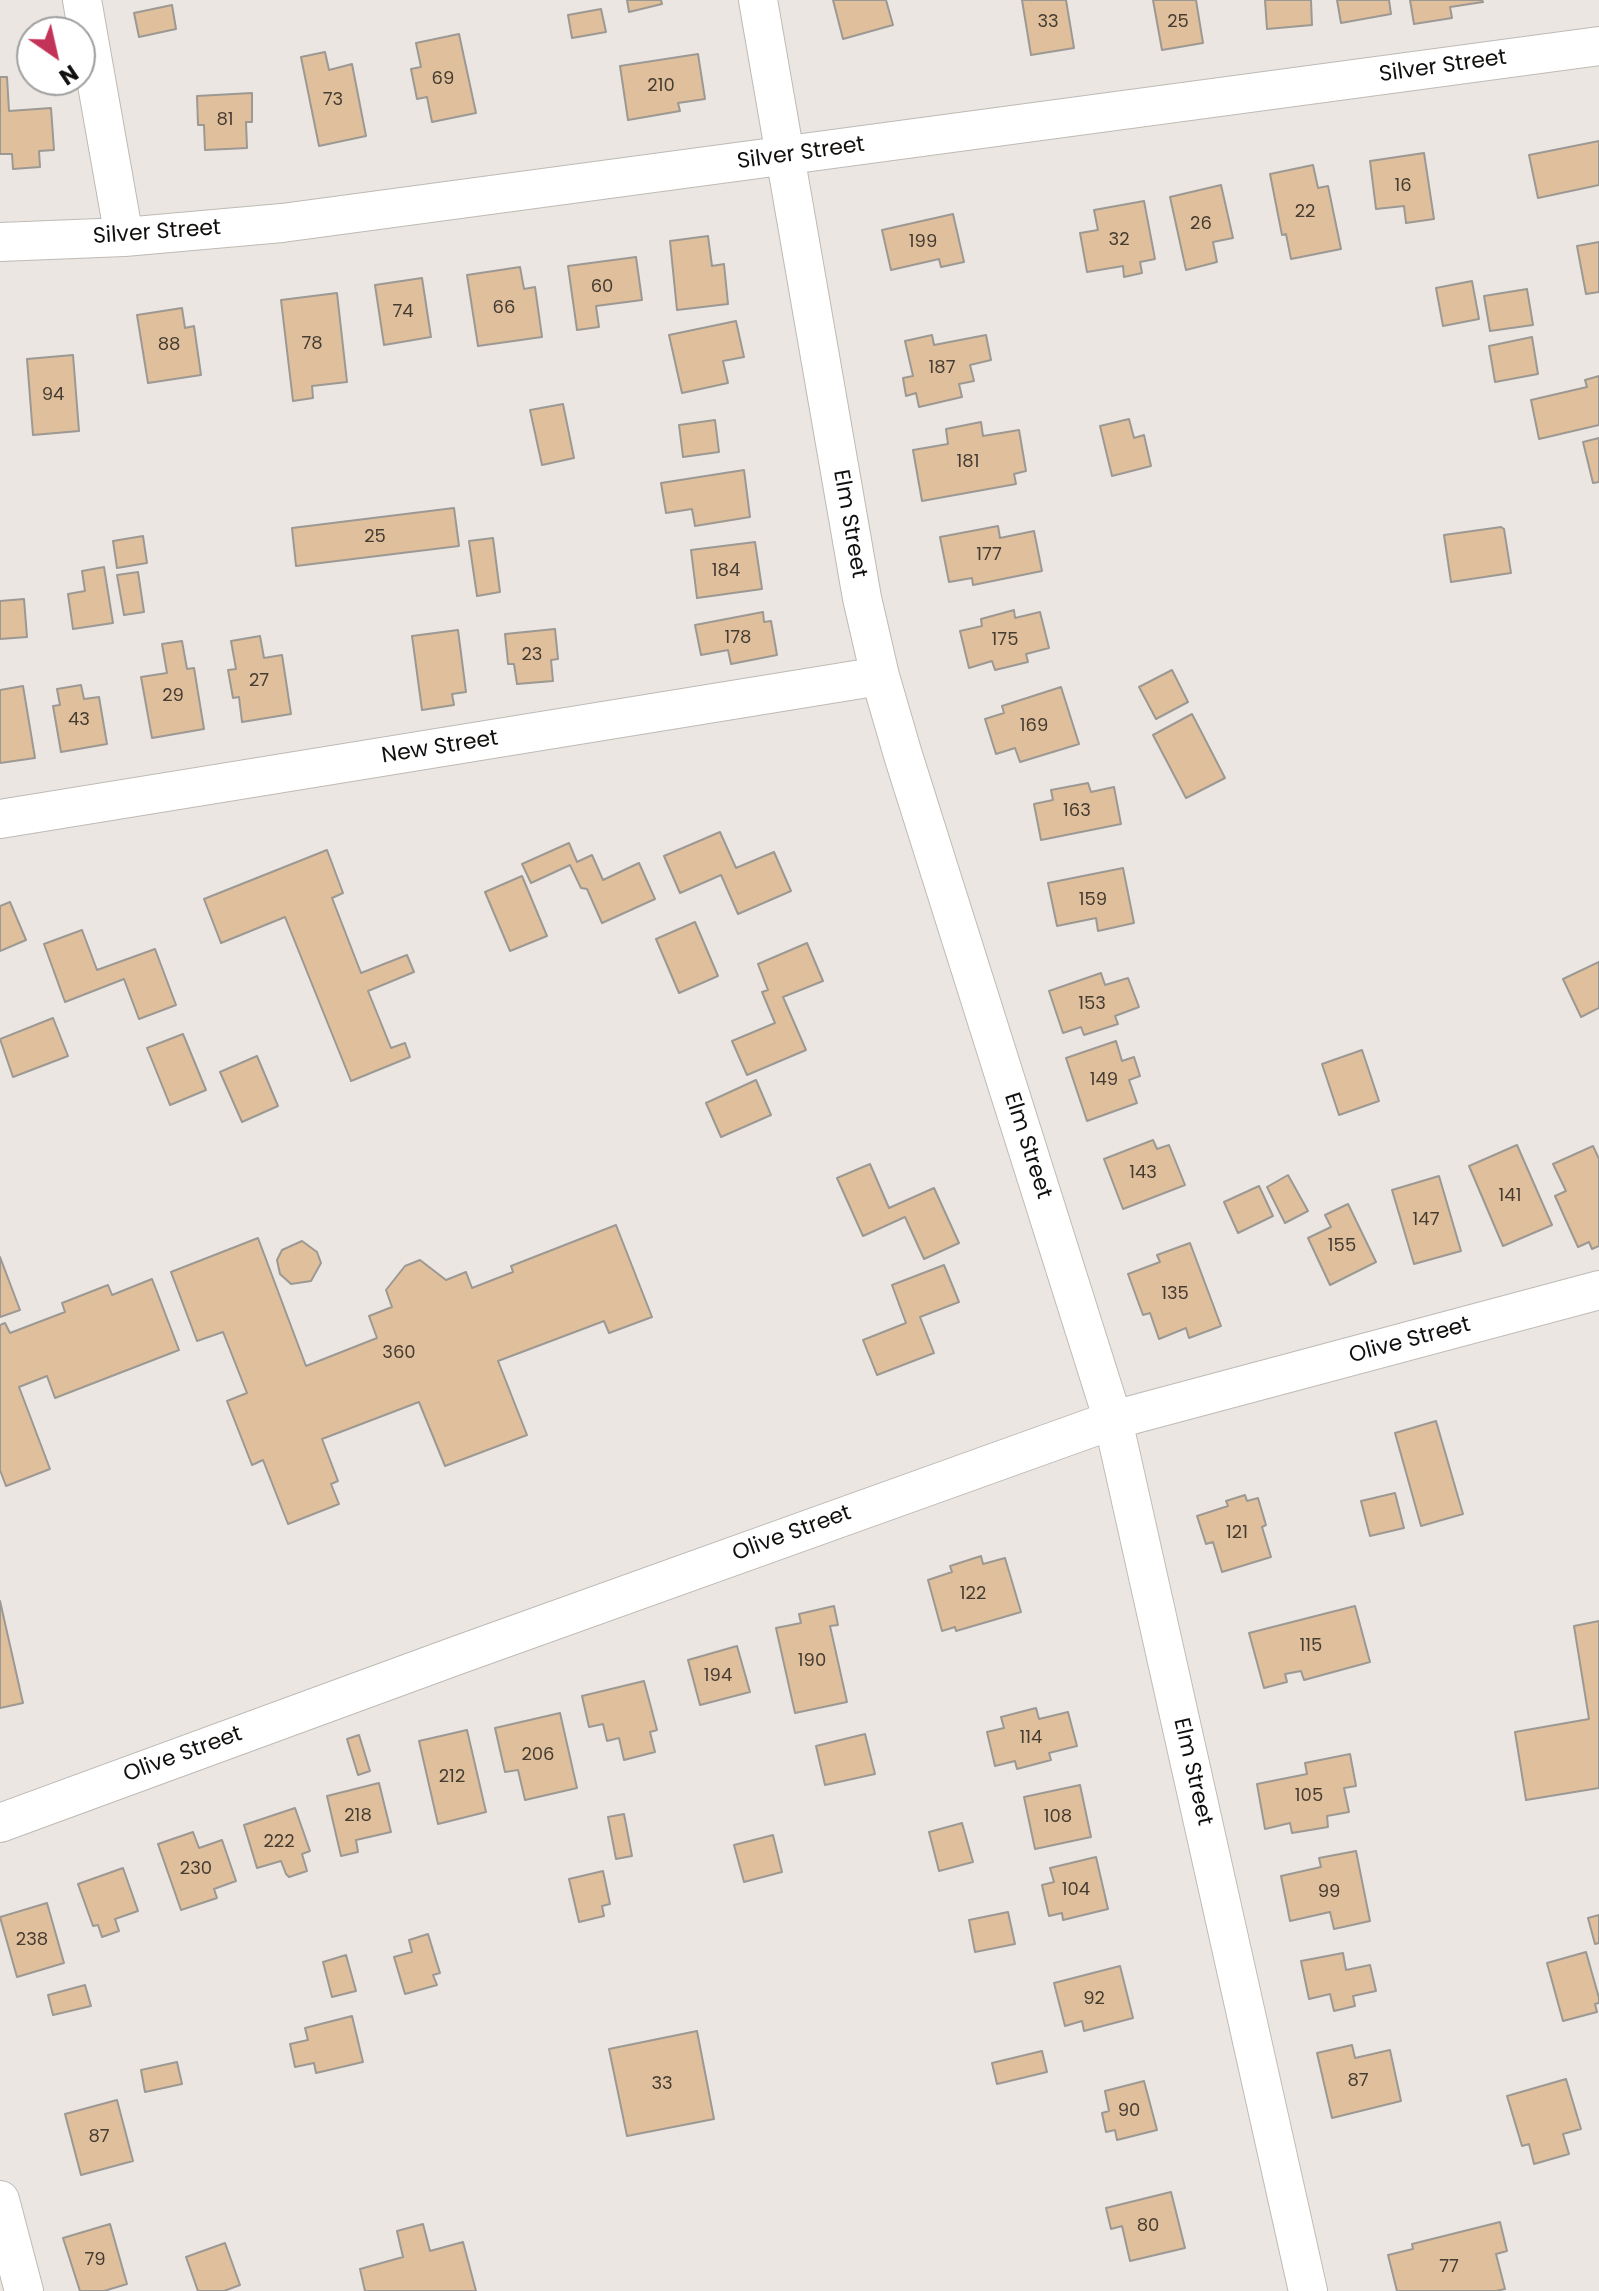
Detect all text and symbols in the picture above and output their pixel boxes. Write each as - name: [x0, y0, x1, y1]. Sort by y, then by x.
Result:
- house number: 33: [1037, 11, 1059, 33]
- house number: 25: [1167, 11, 1189, 33]
- north arrow: [16, 16, 96, 96]
- street label: Silver Street: [1378, 45, 1508, 89]
- text: N: [53, 57, 84, 92]
- house number: 69: [432, 68, 454, 90]
- house number: 210: [647, 75, 675, 97]
- house number: 73: [323, 89, 343, 111]
- house number: 81: [216, 109, 234, 131]
- street label: Silver Street: [736, 132, 866, 176]
- house number: 16: [1394, 175, 1412, 197]
- house number: 22: [1295, 201, 1315, 223]
- house number: 26: [1190, 213, 1212, 235]
- street label: Silver Street: [92, 215, 222, 251]
- house number: 32: [1109, 229, 1129, 251]
- house number: 199: [909, 231, 937, 253]
- house number: 60: [591, 276, 613, 298]
- house number: 66: [493, 297, 515, 319]
- house number: 74: [392, 301, 414, 323]
- house number: 78: [301, 333, 323, 355]
- house number: 88: [158, 334, 180, 356]
- house number: 187: [929, 357, 955, 379]
- house number: 94: [42, 384, 64, 406]
- house number: 181: [957, 451, 979, 473]
- street label: Elm Street: [826, 468, 872, 580]
- house number: 25: [364, 526, 386, 548]
- house number: 177: [976, 544, 1002, 566]
- house number: 184: [712, 560, 740, 582]
- house number: 178: [725, 627, 751, 649]
- house number: 175: [992, 629, 1018, 651]
- house number: 23: [522, 644, 542, 666]
- house number: 27: [249, 670, 269, 692]
- house number: 29: [162, 685, 184, 707]
- house number: 43: [68, 709, 90, 731]
- house number: 169: [1020, 715, 1048, 737]
- street label: New Street: [380, 726, 500, 770]
- house number: 163: [1063, 800, 1091, 822]
- house number: 159: [1079, 889, 1107, 911]
- house number: 153: [1078, 993, 1106, 1015]
- house number: 149: [1090, 1069, 1118, 1091]
- street label: Elm Street: [998, 1090, 1056, 1202]
- house number: 143: [1129, 1162, 1157, 1184]
- house number: 141: [1499, 1185, 1521, 1207]
- house number: 147: [1413, 1209, 1439, 1231]
- house number: 155: [1328, 1235, 1356, 1257]
- house number: 135: [1161, 1283, 1189, 1305]
- street label: Olive Street: [1347, 1312, 1473, 1370]
- house number: 360: [382, 1342, 416, 1364]
- street label: Olive Street: [729, 1500, 855, 1568]
- house number: 121: [1226, 1522, 1248, 1544]
- house number: 122: [960, 1583, 986, 1605]
- house number: 115: [1300, 1635, 1322, 1657]
- house number: 190: [798, 1650, 826, 1672]
- house number: 194: [704, 1665, 732, 1687]
- street label: Elm Street: [1167, 1716, 1217, 1828]
- street label: Olive Street: [120, 1721, 246, 1789]
- house number: 114: [1020, 1727, 1042, 1749]
- house number: 206: [521, 1744, 555, 1766]
- house number: 212: [439, 1766, 465, 1788]
- house number: 105: [1295, 1785, 1323, 1807]
- house number: 218: [344, 1805, 372, 1827]
- house number: 108: [1044, 1806, 1072, 1828]
- house number: 222: [263, 1831, 295, 1853]
- house number: 230: [180, 1858, 212, 1880]
- house number: 104: [1062, 1879, 1090, 1901]
- house number: 99: [1318, 1881, 1340, 1903]
- house number: 238: [16, 1929, 48, 1951]
- house number: 92: [1083, 1988, 1105, 2010]
- house number: 87: [1347, 2070, 1369, 2092]
- house number: 33: [651, 2073, 673, 2095]
- house number: 90: [1118, 2100, 1140, 2122]
- house number: 87: [88, 2126, 110, 2148]
- house number: 80: [1137, 2215, 1159, 2237]
- house number: 79: [84, 2249, 106, 2271]
- house number: 77: [1439, 2256, 1459, 2278]

